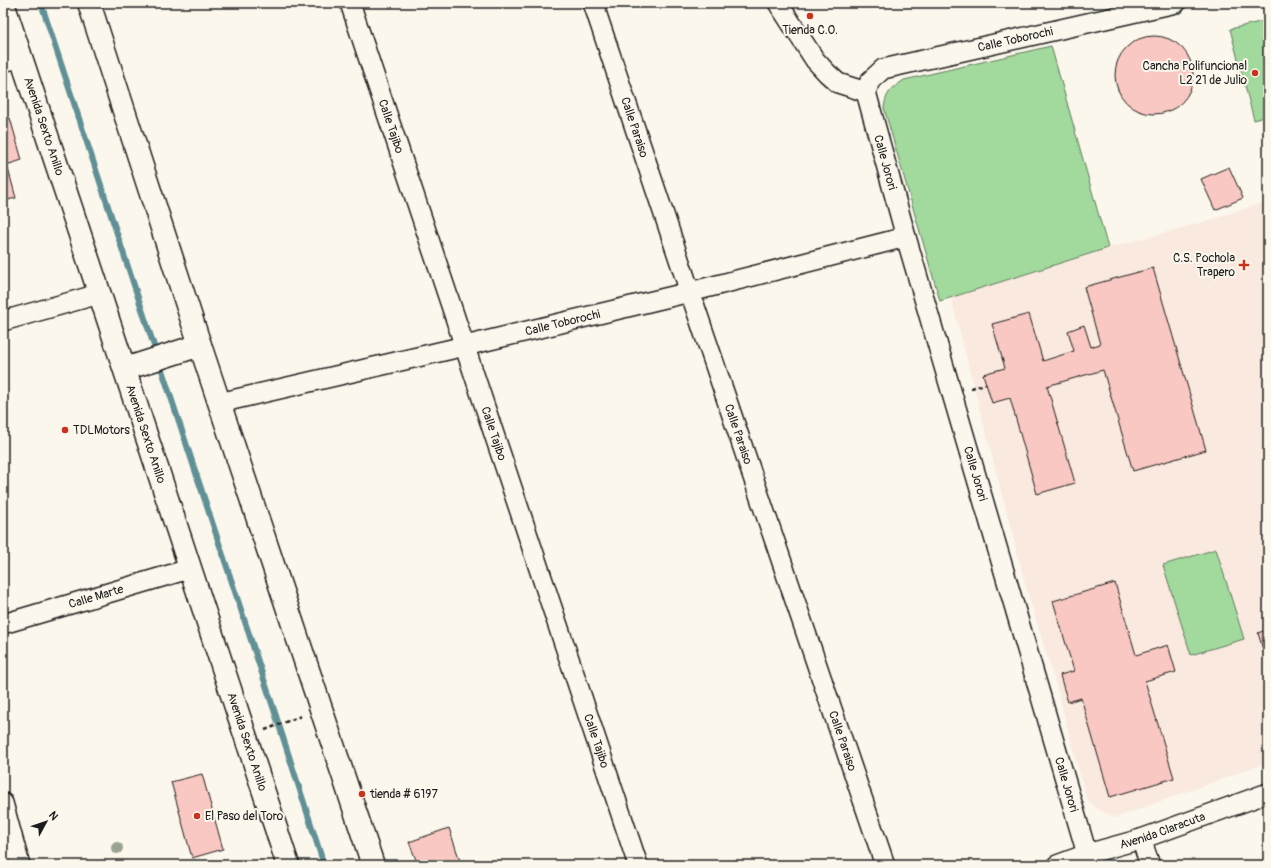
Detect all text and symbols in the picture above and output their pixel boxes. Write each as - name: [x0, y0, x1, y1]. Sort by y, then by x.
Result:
- marker: Tienda C.O.: [805, 11, 815, 21]
- place label: Tienda C.O.: [782, 23, 838, 38]
- street label: Calle Toborochi: [976, 24, 1054, 55]
- place label: Cancha Polifuncional L2 21 de Julio: [1143, 59, 1248, 88]
- marker: Cancha Polifuncional L2 21 de Julio: [1250, 68, 1260, 78]
- street label: Avenida Sexto Anillo: [20, 75, 67, 178]
- street label: Calle Paraiso: [617, 95, 651, 160]
- street label: Calle Tajibo: [375, 97, 407, 156]
- street label: Calle Jorori: [870, 133, 900, 192]
- place label: C.S. Pochola Trapero: [1173, 251, 1236, 280]
- marker: C.S. Pochola Trapero: [1238, 259, 1250, 271]
- street label: Calle Toborochi: [524, 307, 602, 339]
- street label: Avenida Sexto Anillo: [122, 383, 169, 486]
- street label: Calle Paraiso: [721, 402, 755, 467]
- street label: Calle Tajibo: [477, 405, 510, 463]
- place label: TDLMotors: [73, 423, 131, 438]
- marker: TDLMotors: [60, 425, 70, 435]
- street label: Calle Jorori: [960, 445, 990, 503]
- street label: Calle Marte: [67, 582, 125, 612]
- street label: Avenida Sexto Anillo: [224, 691, 270, 794]
- street label: Calle Paraiso: [825, 709, 860, 774]
- street label: Calle Tajibo: [580, 712, 612, 771]
- street label: Calle Jorori: [1051, 755, 1081, 814]
- place label: tienda # 6197: [369, 787, 438, 802]
- marker: tienda # 6197: [357, 789, 367, 799]
- north arrow: [26, 802, 66, 842]
- text: N: [46, 809, 61, 823]
- place label: El Paso del Toro: [205, 809, 284, 824]
- street label: Avenida Claracuta: [1118, 809, 1208, 853]
- marker: El Paso del Toro: [192, 811, 202, 821]

